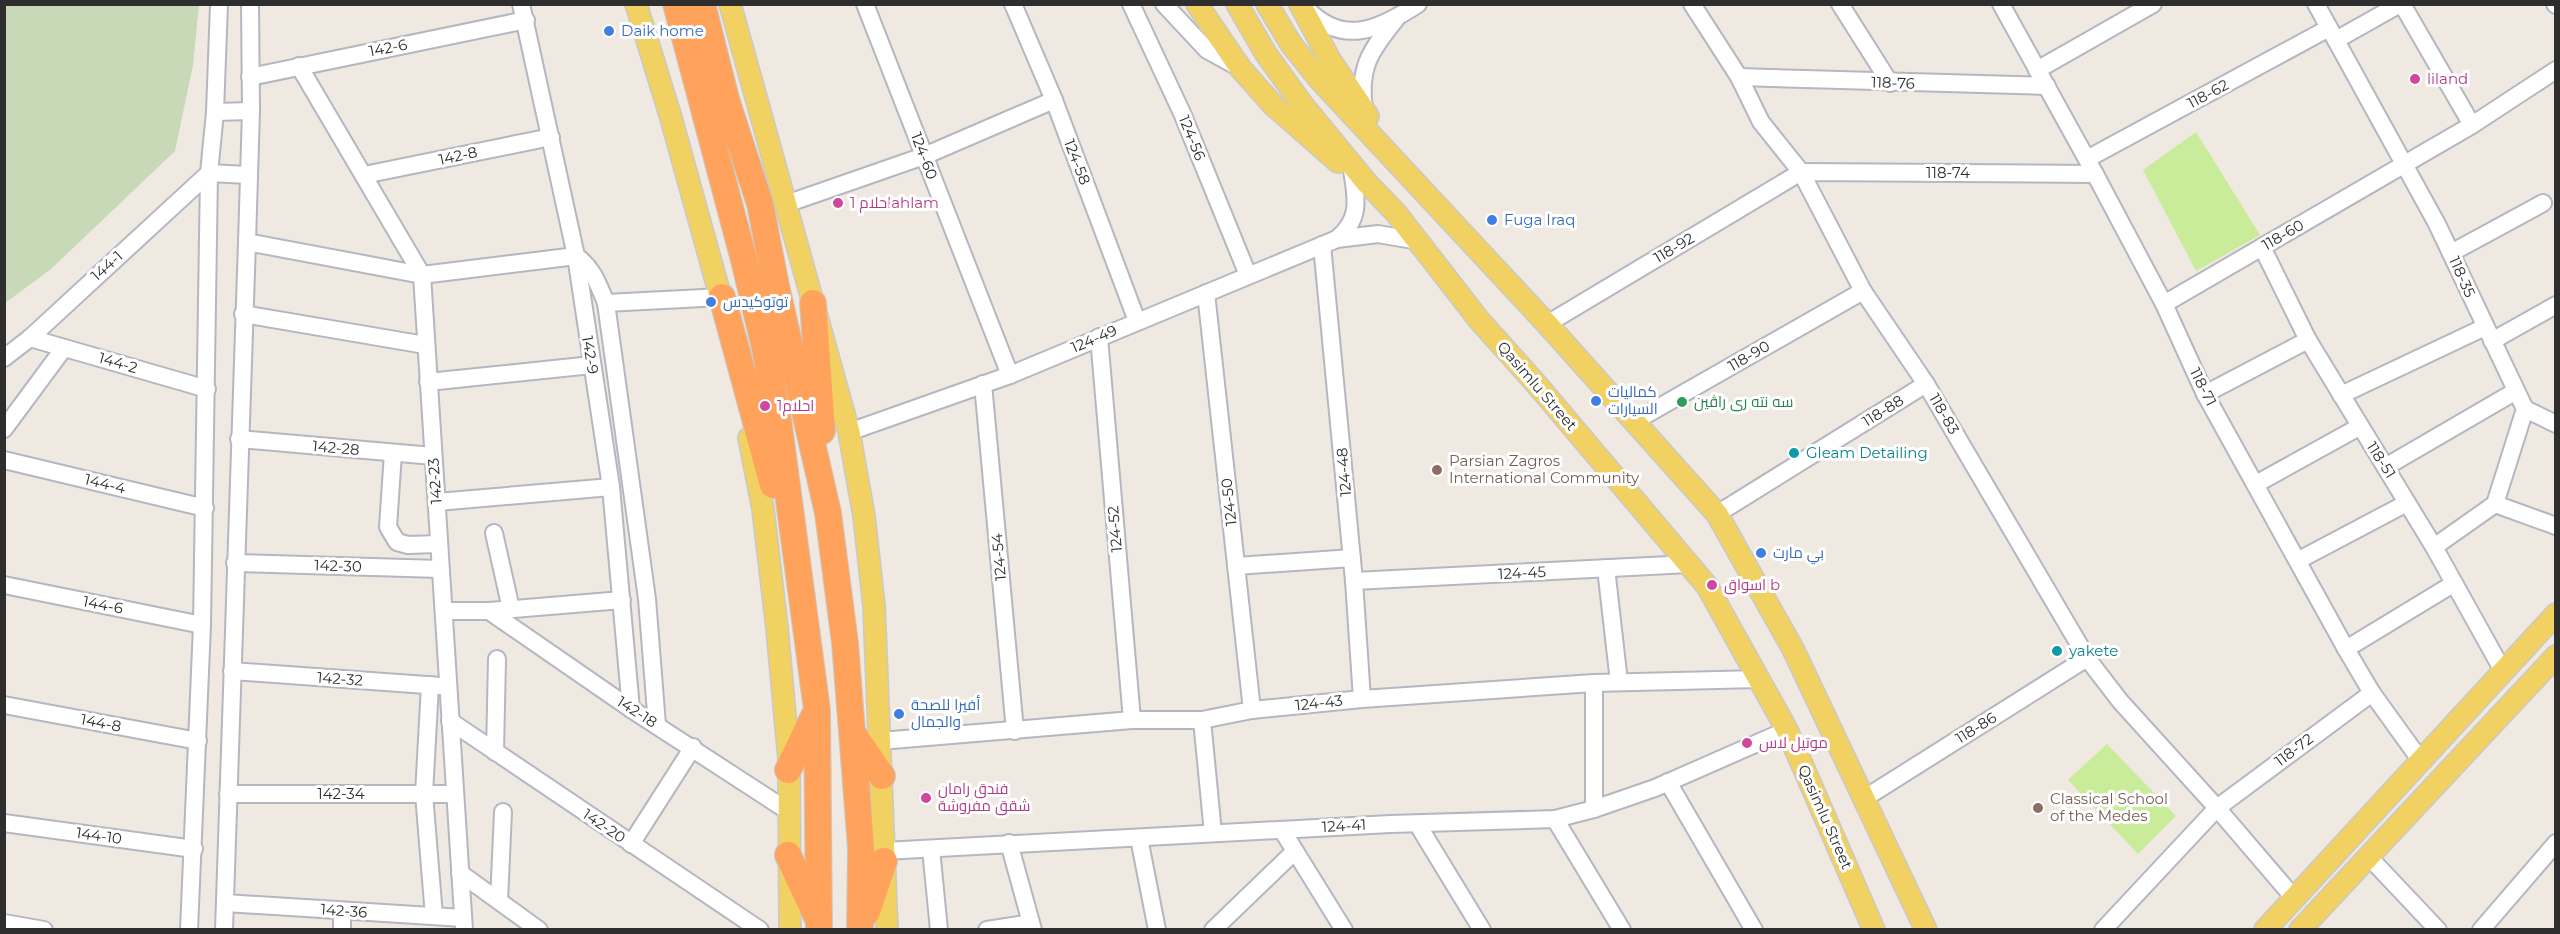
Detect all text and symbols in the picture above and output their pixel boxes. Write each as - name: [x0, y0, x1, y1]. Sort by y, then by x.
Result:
- place label: Daik home: [621, 21, 704, 40]
- marker: Daik home: [602, 24, 616, 38]
- street label: 142-6: [367, 34, 409, 61]
- place label: liland: [2427, 69, 2468, 88]
- street label: 118-76: [1871, 72, 1915, 93]
- marker: liland: [2408, 72, 2422, 86]
- street label: 118-62: [2184, 75, 2232, 112]
- street label: 124-56: [1175, 112, 1210, 163]
- street label: 124-60: [907, 130, 942, 182]
- street label: 124-58: [1060, 136, 1095, 187]
- street label: 142-8: [437, 142, 479, 169]
- street label: 118-74: [1926, 163, 1970, 182]
- place label: احلام 1ahlam: [850, 193, 939, 213]
- marker: احلام 1ahlam: [831, 196, 845, 210]
- place label: Fuga Iraq: [1504, 210, 1575, 229]
- marker: Fuga Iraq: [1485, 213, 1499, 227]
- street label: 118-60: [2258, 215, 2307, 254]
- street label: 118-92: [1650, 228, 1697, 267]
- street label: 144-1: [87, 246, 127, 285]
- street label: 118-35: [2445, 253, 2480, 300]
- place label: توتوكيدس: [723, 292, 788, 312]
- marker: توتوكيدس: [704, 295, 718, 309]
- street label: 124-49: [1068, 320, 1120, 357]
- street label: 142-9: [578, 334, 603, 375]
- street label: 118-90: [1724, 336, 1773, 375]
- street label: Qasimlu Street: [1493, 337, 1581, 434]
- street label: 144-2: [97, 348, 140, 377]
- street label: 118-71: [2186, 364, 2221, 409]
- place label: كماليات السيارات: [1608, 382, 1658, 418]
- street label: 118-83: [1925, 390, 1964, 438]
- street label: 118-88: [1859, 391, 1907, 431]
- place label: سه نته رى راڤين: [1694, 392, 1793, 412]
- marker: كماليات السيارات: [1589, 394, 1603, 408]
- marker: سه نته رى راڤين: [1675, 395, 1689, 409]
- place label: احلام1: [777, 396, 814, 416]
- marker: احلام1: [758, 399, 772, 413]
- street label: 142-28: [312, 436, 360, 459]
- street label: 118-51: [2363, 438, 2400, 482]
- place label: Gleam Detailing: [1806, 443, 1928, 462]
- marker: Gleam Detailing: [1787, 446, 1801, 460]
- street label: 124-48: [1332, 447, 1355, 497]
- place label: Parsian Zagros International Community: [1449, 451, 1640, 487]
- street label: 142-23: [423, 457, 446, 505]
- marker: Parsian Zagros International Community: [1430, 463, 1444, 477]
- street label: 144-4: [83, 469, 127, 498]
- street label: 124-50: [1217, 477, 1240, 527]
- street label: 124-52: [1103, 505, 1126, 553]
- street label: 124-54: [987, 532, 1010, 582]
- place label: بي مارت: [1773, 543, 1824, 565]
- marker: بي مارت: [1754, 546, 1768, 560]
- street label: 142-30: [314, 555, 362, 576]
- street label: 124-45: [1498, 562, 1546, 583]
- place label: اسواق b: [1724, 575, 1780, 595]
- marker: اسواق b: [1705, 578, 1719, 592]
- street label: 144-6: [81, 591, 125, 618]
- place label: yakete: [2068, 641, 2118, 660]
- marker: yakete: [2050, 644, 2064, 658]
- street label: 142-32: [316, 667, 364, 690]
- street label: 124-43: [1294, 691, 1344, 714]
- street label: 142-18: [614, 692, 661, 732]
- place label: أفيرا للصحة والجمال: [911, 695, 980, 731]
- marker: أفيرا للصحة والجمال: [892, 707, 906, 721]
- street label: 118-86: [1952, 708, 2000, 748]
- street label: 144-8: [79, 709, 123, 736]
- street label: 118-72: [2271, 729, 2317, 770]
- place label: موتيل لاس: [1759, 733, 1828, 753]
- marker: موتيل لاس: [1740, 736, 1754, 750]
- street label: Qasimlu Street: [1794, 762, 1857, 872]
- place label: فندق رامان شقق مفروشة: [938, 779, 1030, 816]
- street label: 142-34: [317, 784, 365, 803]
- place label: Classical School of the Medes: [2050, 789, 2168, 825]
- marker: فندق رامان شقق مفروشة: [919, 791, 933, 805]
- marker: Classical School of the Medes: [2031, 801, 2045, 815]
- street label: 142-20: [579, 804, 629, 847]
- street label: 124-41: [1321, 815, 1367, 836]
- street label: 144-10: [75, 823, 123, 848]
- street label: 142-36: [320, 899, 368, 922]

